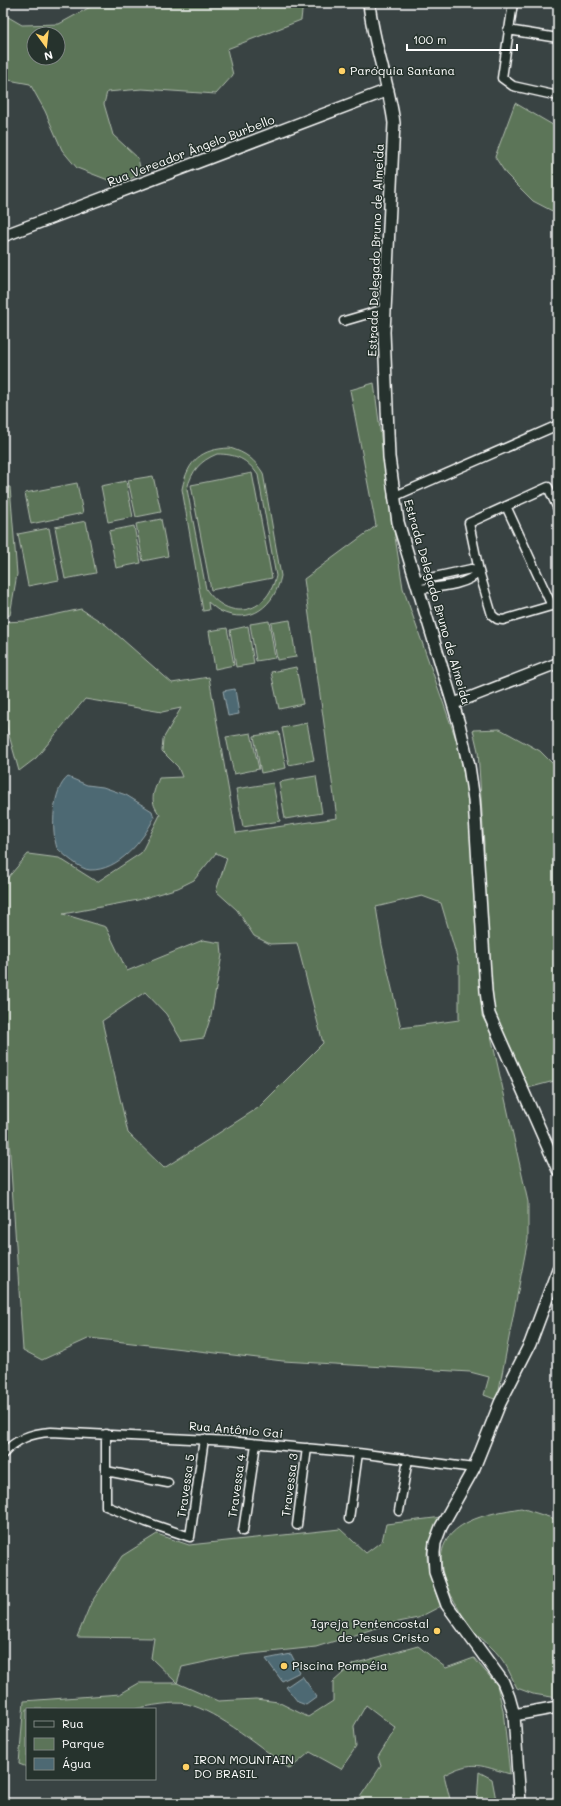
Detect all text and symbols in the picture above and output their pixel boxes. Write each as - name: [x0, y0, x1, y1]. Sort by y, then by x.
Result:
- north arrow: [26, 26, 66, 66]
- scale bar: [407, 26, 517, 52]
- text: 100 m: [413, 31, 447, 47]
- text: N: [43, 48, 55, 64]
- place label: Paróquia Santana: [350, 62, 455, 78]
- marker: Paróquia Santana: [337, 66, 347, 76]
- street label: Rua Vereador Ângelo Burbello: [105, 111, 277, 189]
- street label: Estrada Delegado Bruno de Almeida: [363, 143, 387, 357]
- street label: Estrada Delegado Bruno de Almeida: [401, 497, 475, 706]
- street label: Rua Antônio Gai: [188, 1417, 284, 1441]
- street label: Travessa 3: [277, 1452, 301, 1518]
- street label: Travessa 5: [173, 1453, 197, 1519]
- street label: Travessa 4: [224, 1453, 248, 1519]
- place label: Igreja Pentencostal de Jesus Cristo: [311, 1615, 429, 1645]
- marker: Igreja Pentencostal de Jesus Cristo: [432, 1626, 442, 1636]
- place label: Piscina Pompéia: [292, 1657, 388, 1673]
- marker: Piscina Pompéia: [279, 1661, 289, 1671]
- legend: [26, 1708, 156, 1780]
- text: Rua: [62, 1715, 84, 1731]
- text: Parque: [62, 1735, 105, 1751]
- place label: IRON MOUNTAIN DO BRASIL: [194, 1751, 294, 1781]
- text: Água: [62, 1755, 91, 1771]
- marker: IRON MOUNTAIN DO BRASIL: [181, 1762, 191, 1772]

